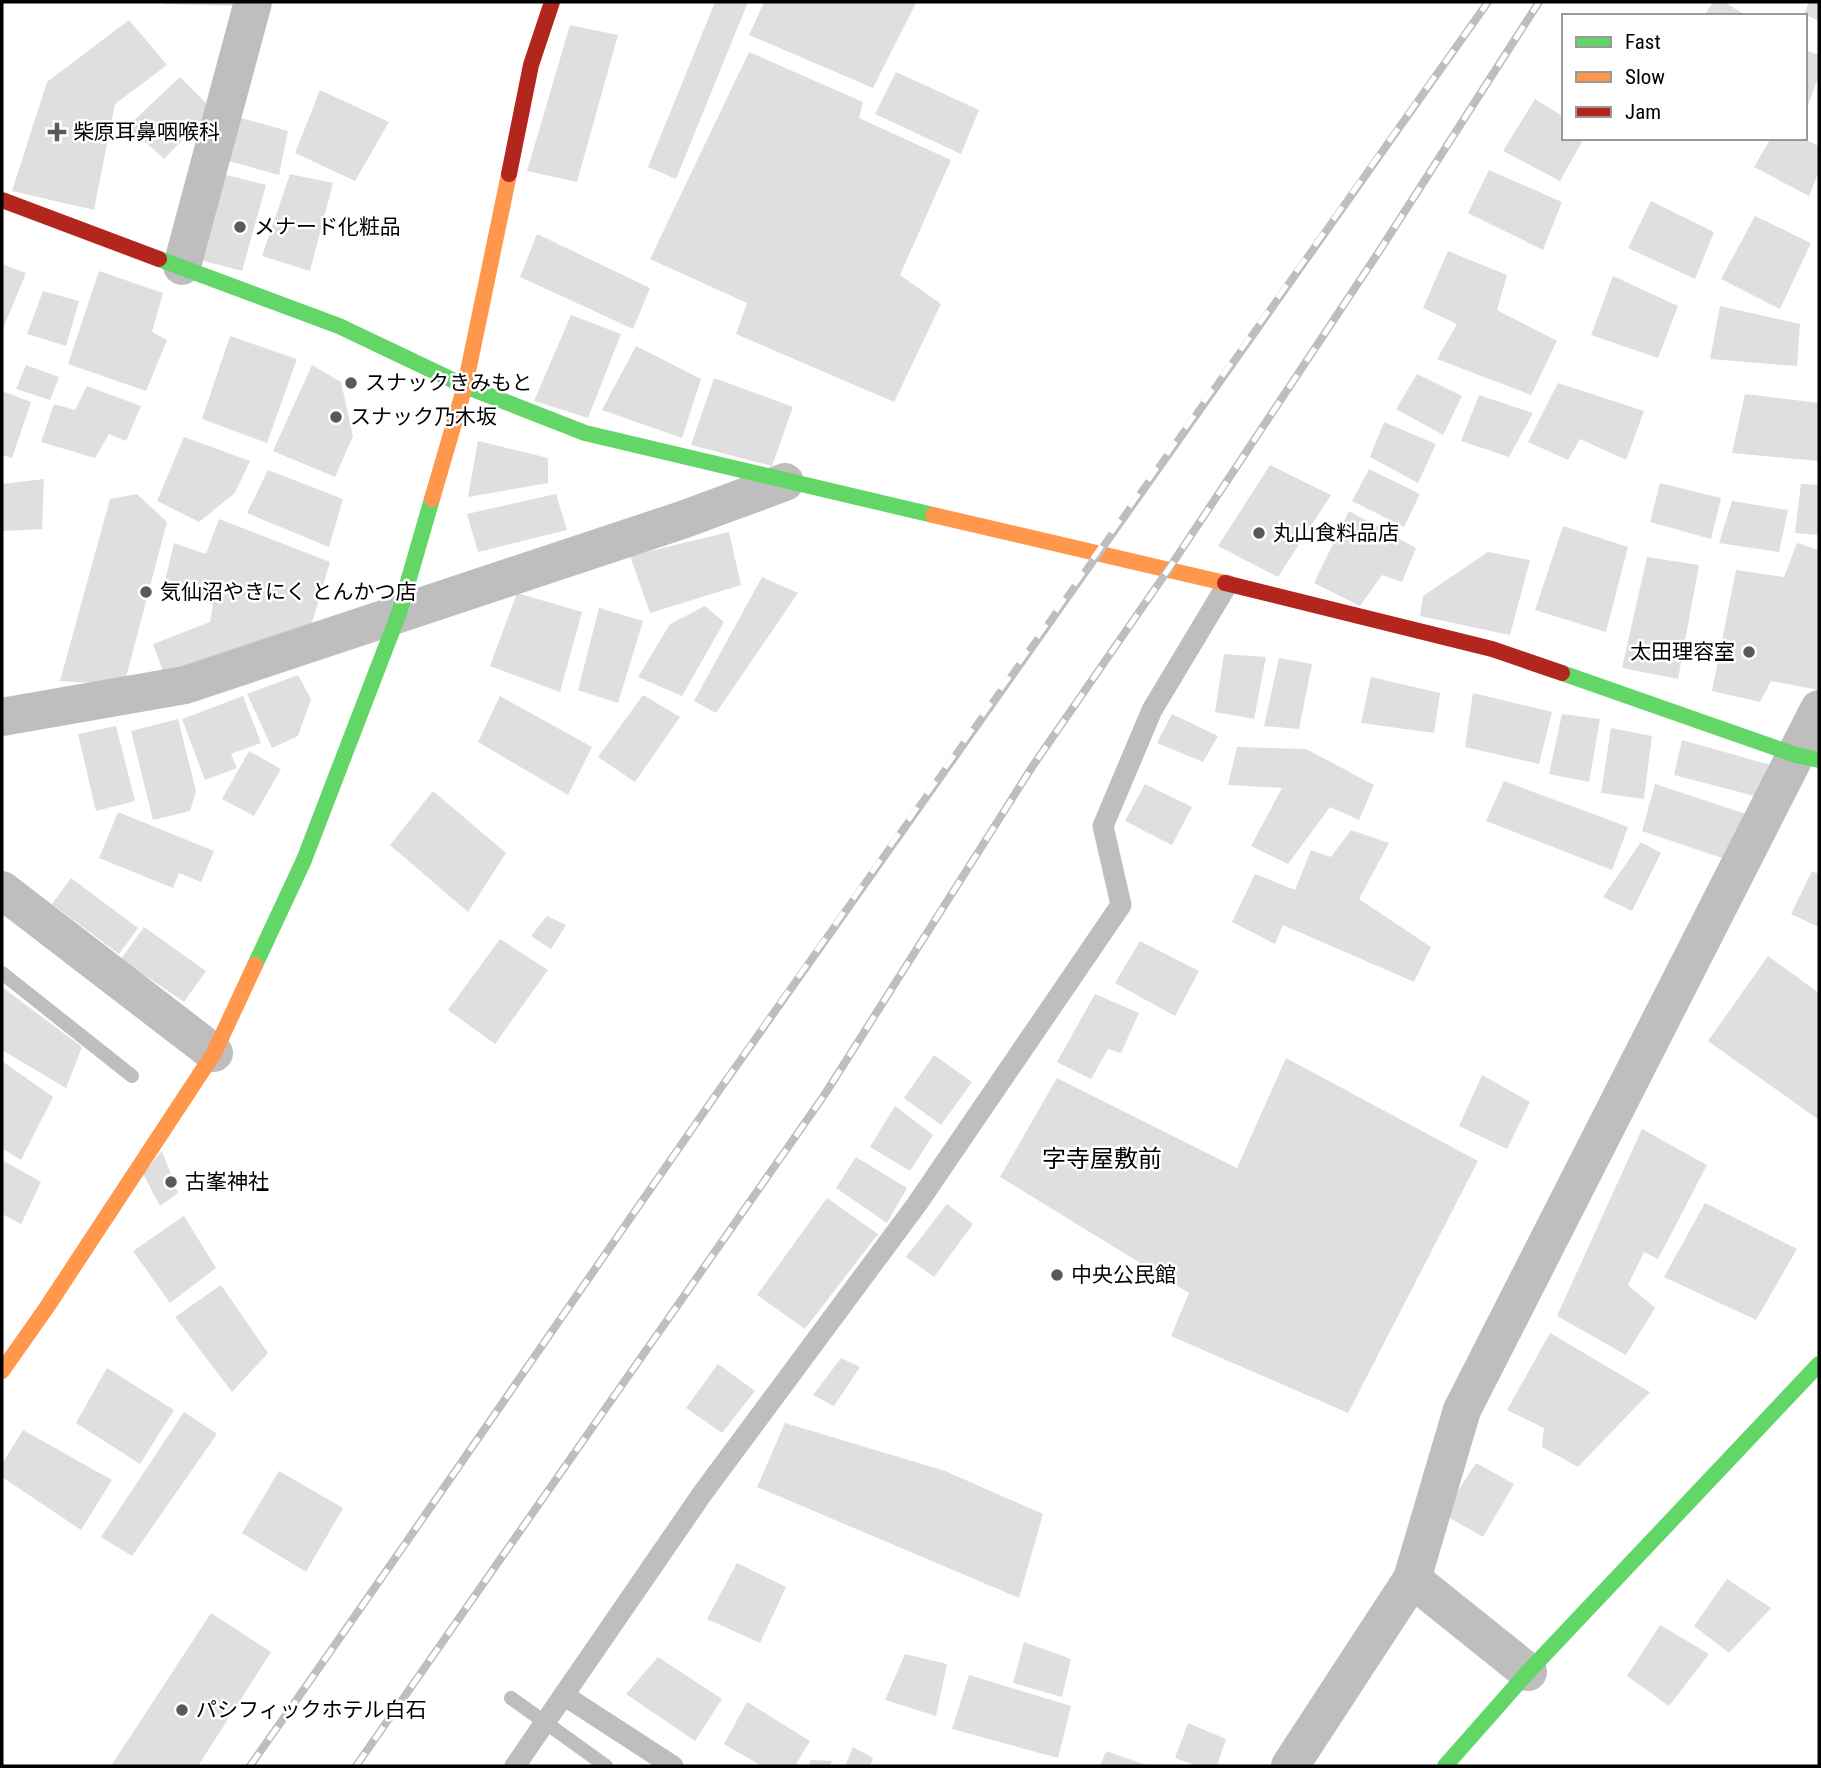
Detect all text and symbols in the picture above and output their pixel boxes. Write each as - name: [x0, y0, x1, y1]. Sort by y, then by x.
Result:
- legend: [1562, 14, 1807, 140]
- text: Fast: [1625, 30, 1661, 54]
- text: Slow: [1625, 65, 1665, 89]
- text: Jam: [1625, 100, 1661, 124]
- place label: 柴原耳鼻咽喉科: [73, 120, 220, 144]
- marker: 柴原耳鼻咽喉科: [47, 122, 67, 142]
- place label: メナード化粧品: [254, 215, 401, 239]
- marker: メナード化粧品: [232, 219, 248, 235]
- place label: スナックきみもと: [365, 371, 533, 395]
- marker: スナックきみもと: [343, 375, 359, 391]
- place label: スナック乃木坂: [350, 405, 497, 429]
- marker: スナック乃木坂: [328, 409, 344, 425]
- place label: 丸山食料品店: [1273, 521, 1399, 545]
- marker: 丸山食料品店: [1251, 525, 1267, 541]
- place label: 気仙沼やきにく とんかつ店: [160, 580, 416, 604]
- marker: 気仙沼やきにく とんかつ店: [138, 584, 154, 600]
- place label: 太田理容室: [1630, 640, 1735, 664]
- marker: 太田理容室: [1741, 644, 1757, 660]
- district label: 字寺屋敷前: [1042, 1145, 1162, 1173]
- place label: 古峯神社: [185, 1170, 269, 1194]
- marker: 古峯神社: [163, 1174, 179, 1190]
- place label: 中央公民館: [1071, 1263, 1176, 1287]
- marker: 中央公民館: [1049, 1267, 1065, 1283]
- place label: パシフィックホテル白石: [196, 1698, 427, 1722]
- marker: パシフィックホテル白石: [174, 1702, 190, 1718]

